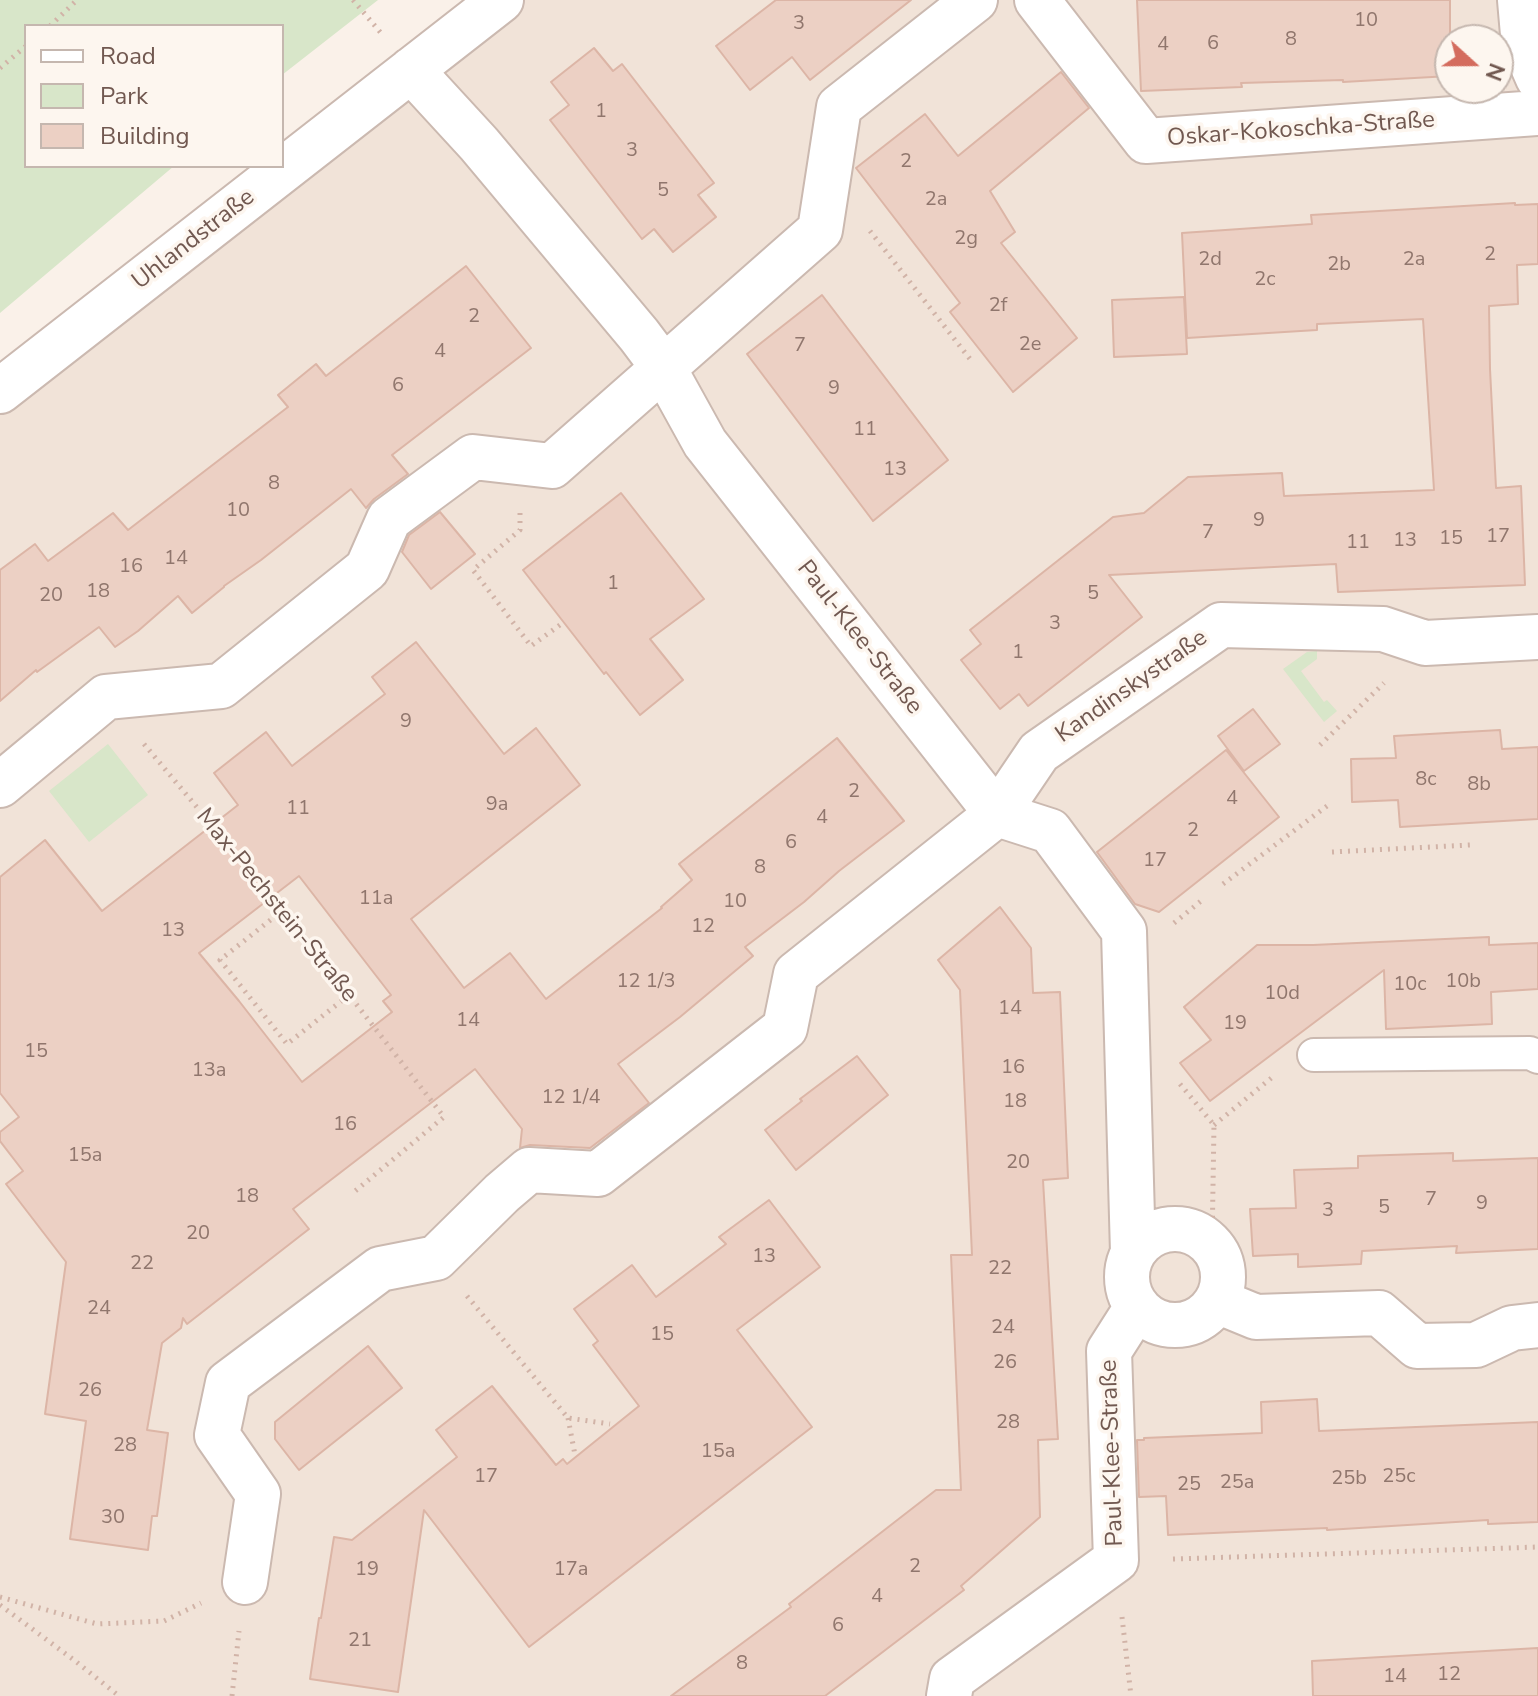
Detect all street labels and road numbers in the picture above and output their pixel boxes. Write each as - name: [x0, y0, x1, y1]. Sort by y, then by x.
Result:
- street label: Oskar-Kokoschka-Straße: [1166, 106, 1436, 154]
- street label: Uhlandstraße: [127, 183, 261, 297]
- street label: Paul-Klee-Straße: [790, 555, 928, 721]
- street label: Kandinskystraße: [1051, 624, 1213, 750]
- street label: Max-Pechstein-Straße: [189, 803, 363, 1009]
- street label: Paul-Klee-Straße: [1095, 1359, 1131, 1547]

